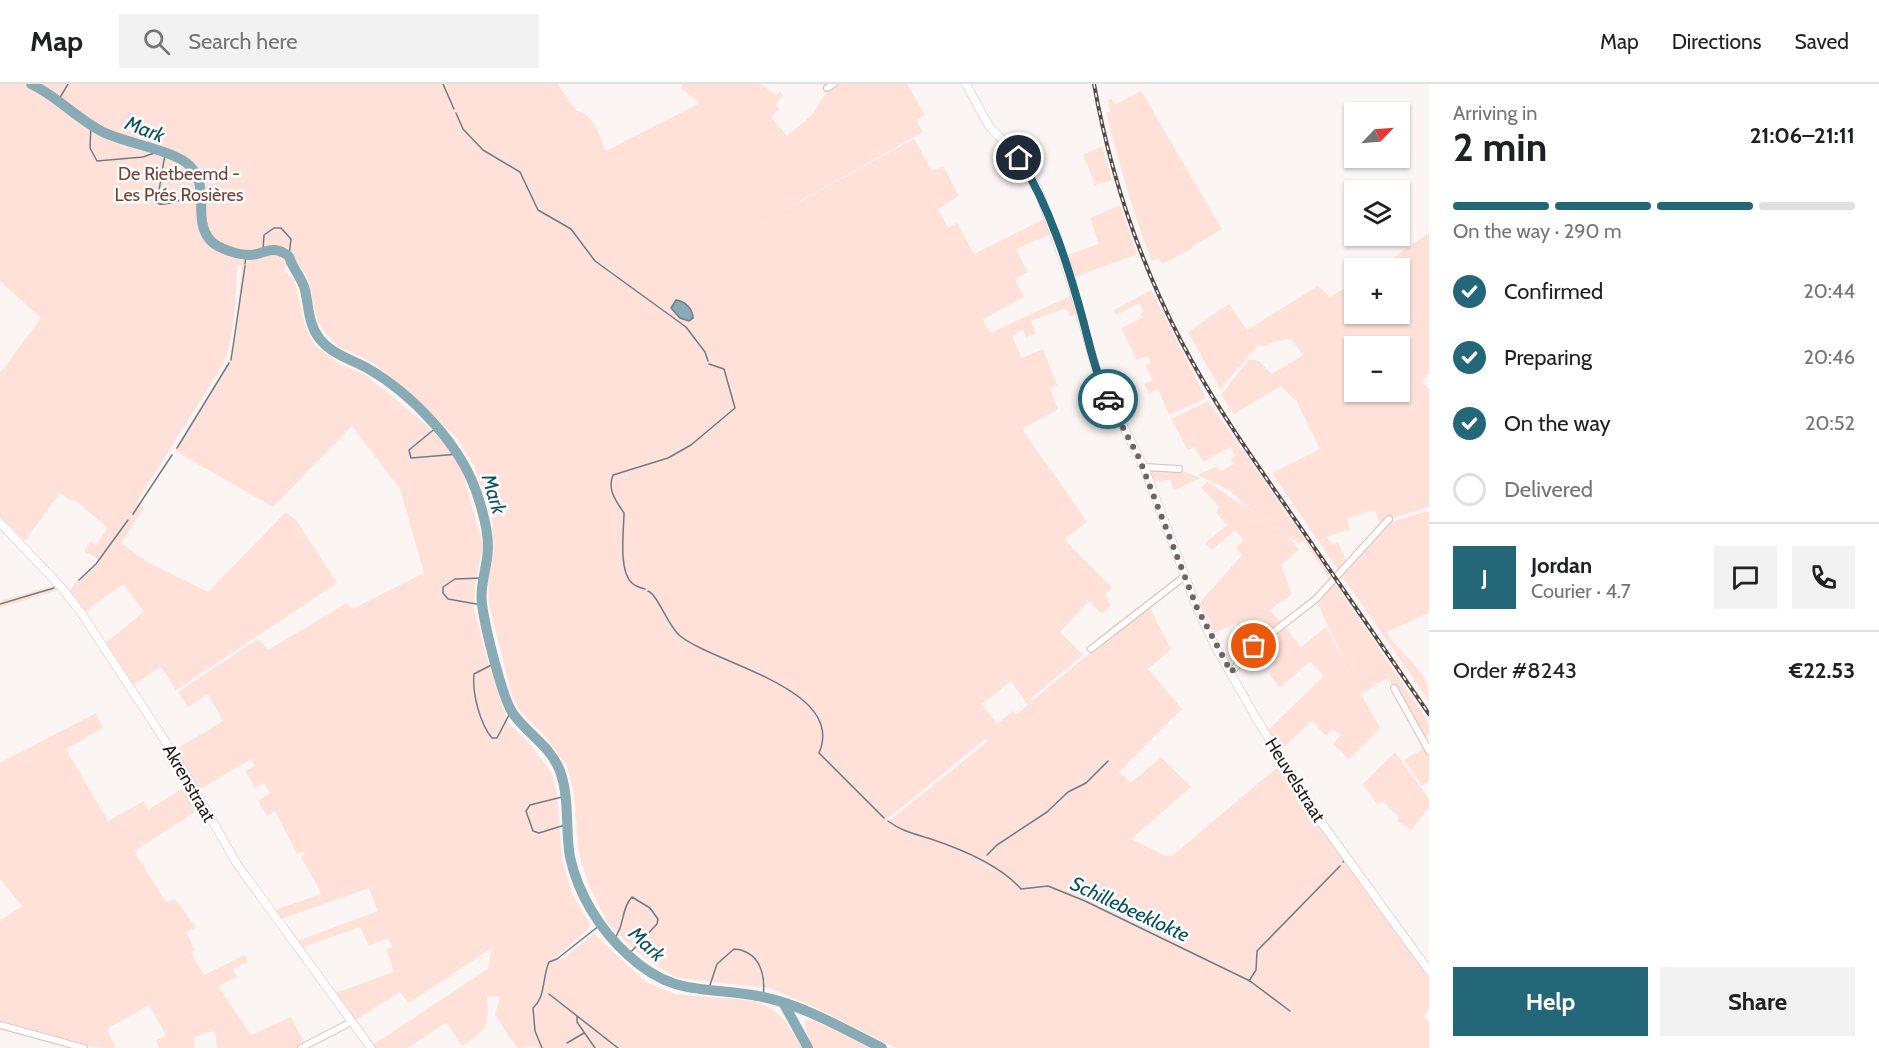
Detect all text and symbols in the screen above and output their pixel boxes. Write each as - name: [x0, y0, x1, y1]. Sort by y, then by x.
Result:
- search box: [119, 14, 539, 68]
- text: Map: [30, 24, 83, 58]
- icon: search: [140, 25, 173, 58]
- text: Search here: [188, 28, 297, 55]
- text: Map: [1600, 29, 1639, 54]
- text: Directions: [1672, 29, 1761, 54]
- text: Saved: [1794, 29, 1849, 54]
- text: Arriving in: [1453, 101, 1537, 125]
- north arrow: [1344, 102, 1410, 168]
- map controls: [1344, 102, 1410, 402]
- water label: Mark: [121, 110, 170, 148]
- text: 21:06–21:11: [1750, 122, 1855, 149]
- text: 2 min: [1453, 123, 1547, 171]
- pin: [993, 132, 1044, 183]
- icon: home: [1002, 141, 1035, 174]
- park label: De Rietbeemd - Les Prés Rosières: [115, 163, 243, 206]
- button: layers: [1344, 180, 1410, 246]
- text: On the way · 290 m: [1453, 219, 1622, 243]
- button: +: [1344, 258, 1410, 324]
- icon: check: [1453, 275, 1486, 308]
- text: Confirmed: [1504, 278, 1603, 305]
- text: 20:44: [1803, 279, 1855, 303]
- button: −: [1344, 336, 1410, 402]
- icon: check: [1453, 341, 1486, 374]
- text: Preparing: [1504, 344, 1592, 371]
- text: 20:46: [1803, 345, 1855, 369]
- courier: [1078, 369, 1138, 429]
- icon: car: [1092, 383, 1125, 416]
- icon: check: [1453, 407, 1486, 440]
- text: On the way: [1504, 410, 1611, 437]
- text: 20:52: [1805, 411, 1855, 435]
- water label: Mark: [476, 470, 512, 518]
- text: Delivered: [1504, 476, 1593, 503]
- button: chat: [1714, 546, 1777, 609]
- button: phone: [1792, 546, 1855, 609]
- text: Jordan: [1531, 552, 1592, 579]
- text: J: [1481, 564, 1488, 591]
- text: Courier · 4.7: [1531, 579, 1631, 603]
- pin: [1228, 620, 1279, 671]
- icon: bag: [1237, 629, 1270, 662]
- text: Order #8243: [1453, 657, 1577, 684]
- text: €22.53: [1789, 657, 1855, 684]
- street label: Heuvelstraat: [1260, 734, 1330, 826]
- street label: Akrenstraat: [158, 740, 220, 826]
- water label: Schillebeeklokte: [1067, 871, 1193, 947]
- water label: Mark: [623, 921, 671, 968]
- button: Help: [1453, 967, 1648, 1036]
- button: Share: [1660, 967, 1855, 1036]

